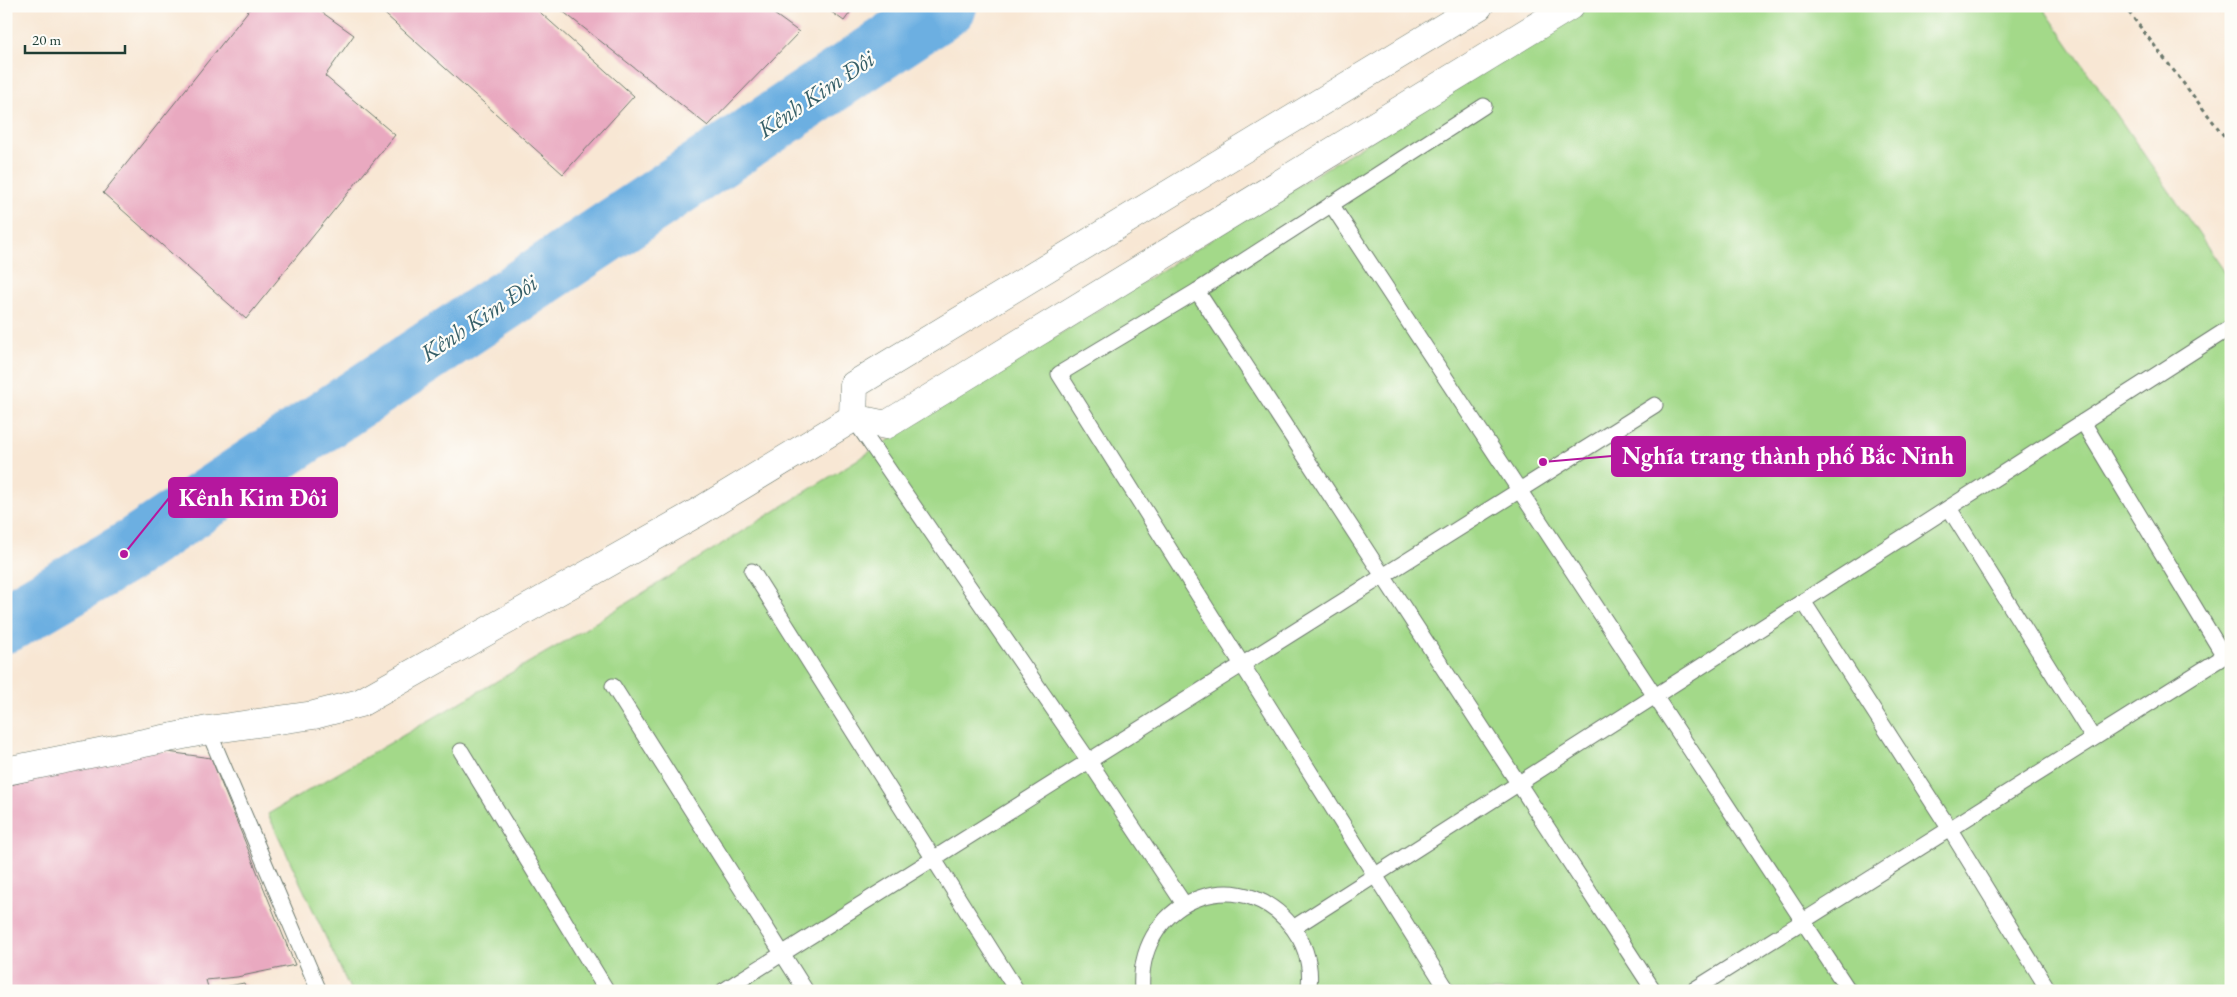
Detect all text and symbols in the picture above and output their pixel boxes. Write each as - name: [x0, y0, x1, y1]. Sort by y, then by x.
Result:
- scale bar: [25, 22, 125, 54]
- text: 20 m: [32, 30, 61, 49]
- water label: Kênh Kim Đôi: [750, 42, 881, 145]
- water label: Kênh Kim Đôi: [413, 266, 544, 369]
- callout: Nghĩa trang thành phố Bắc Ninh: [1612, 437, 1965, 476]
- text: Nghĩa trang thành phố Bắc Ninh: [1622, 440, 1955, 472]
- callout: Kênh Kim Đôi: [169, 478, 337, 517]
- text: Kênh Kim Đôi: [179, 482, 327, 513]

